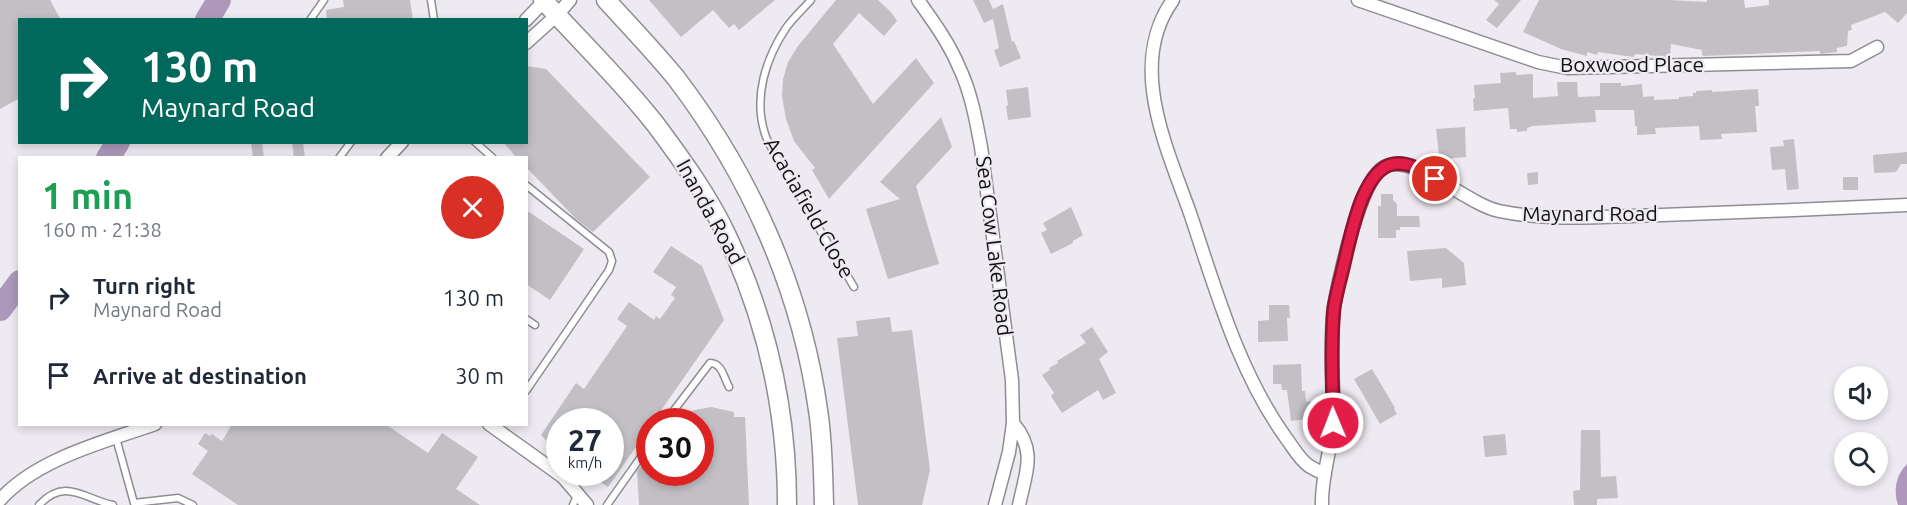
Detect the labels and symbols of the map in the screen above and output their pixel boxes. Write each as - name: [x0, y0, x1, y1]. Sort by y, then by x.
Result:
- street label: Boxwood Place: [1560, 52, 1704, 76]
- street label: Acaciafield Close: [760, 133, 860, 282]
- pin: [1409, 153, 1460, 204]
- street label: Inanda Road: [672, 155, 750, 268]
- street label: Sea Cow Lake Road: [972, 155, 1018, 337]
- street label: Maynard Road: [1522, 201, 1658, 225]
- position arrow: [1301, 391, 1365, 455]
- speed limit sign: 30: [636, 408, 714, 486]

